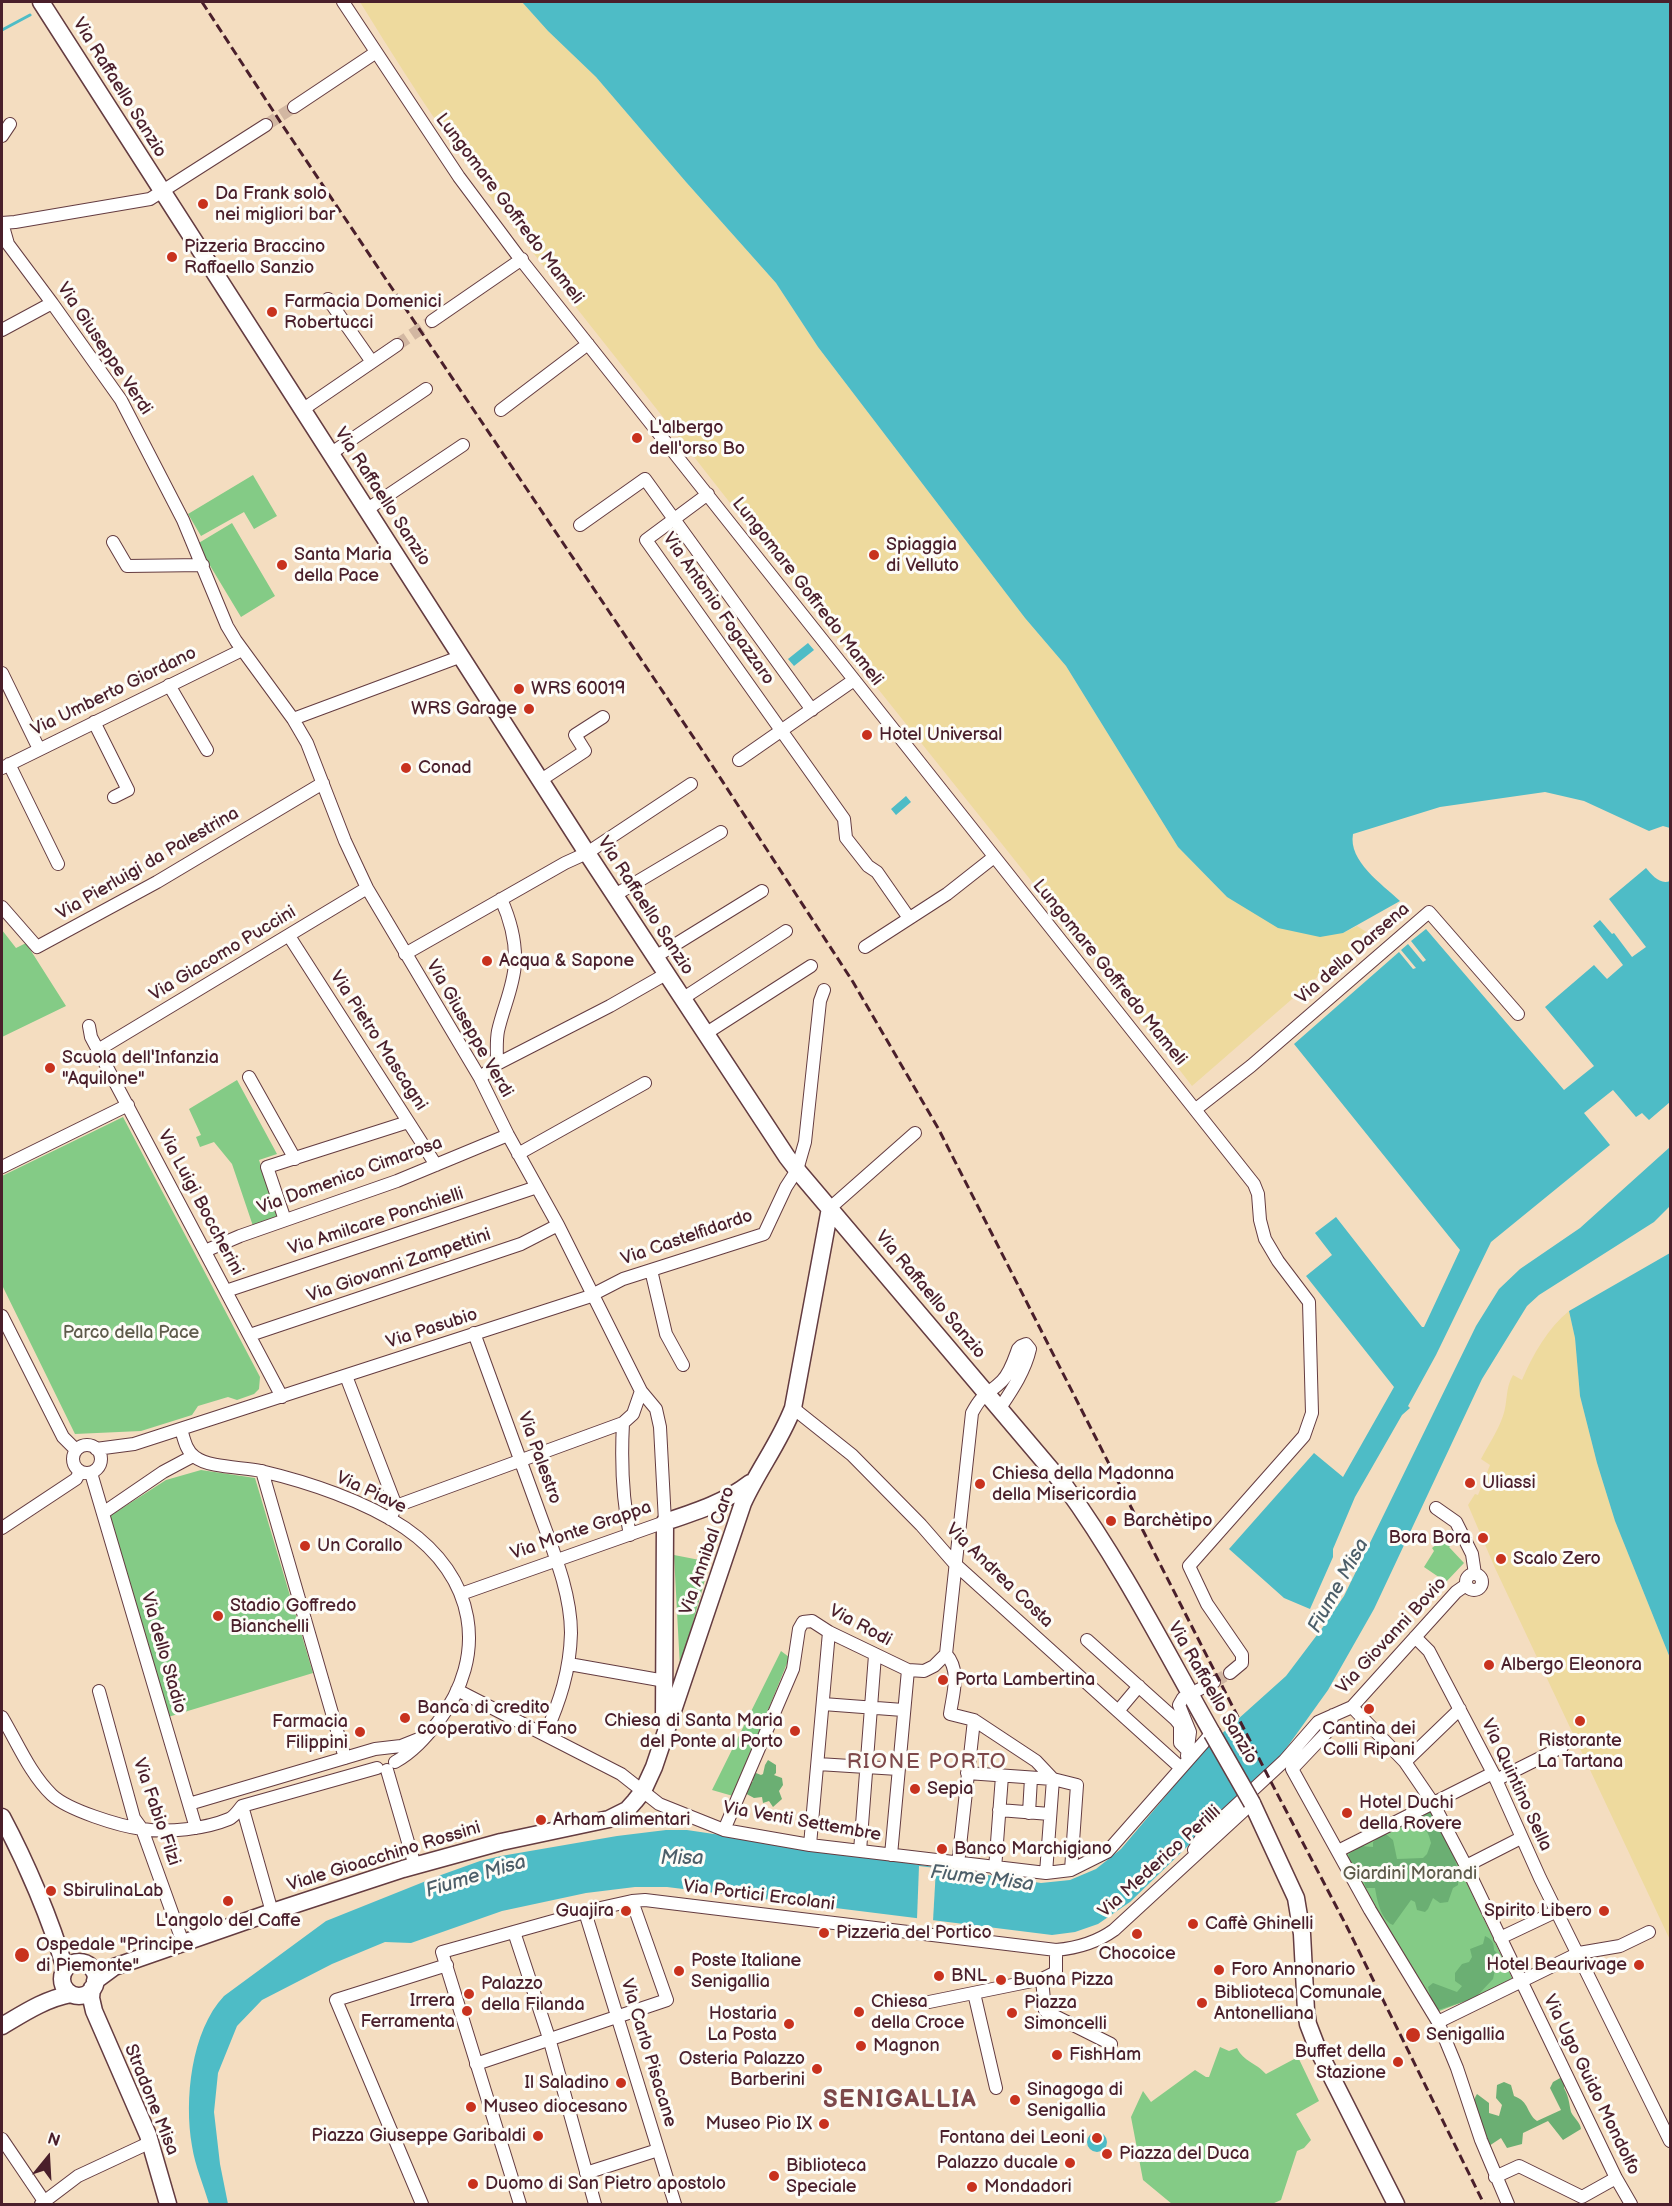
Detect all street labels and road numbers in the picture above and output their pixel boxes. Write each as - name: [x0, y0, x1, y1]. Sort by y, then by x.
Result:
- street label: Via Raffaello Sanzio: [67, 14, 171, 162]
- street label: Lungomare Goffredo Mameli: [430, 109, 588, 309]
- street label: Via Giuseppe Verdi: [52, 279, 156, 419]
- street label: Via Raffaello Sanzio: [329, 424, 435, 570]
- street label: Lungomare Goffredo Mameli: [727, 494, 887, 690]
- street label: Via Antonio Fogazzaro: [657, 529, 779, 689]
- street label: Via Umberto Giordano: [28, 643, 200, 741]
- street label: Via Pierluigi da Palestrina: [53, 803, 243, 925]
- street label: Via Raffaello Sanzio: [592, 833, 698, 979]
- street label: Lungomare Goffredo Mameli: [1027, 876, 1191, 1070]
- street label: Via della Darsena: [1292, 899, 1414, 1009]
- street label: Via Giacomo Puccini: [146, 902, 300, 1006]
- street label: Via Giuseppe Verdi: [421, 956, 517, 1102]
- street label: Via Pietro Mascagni: [325, 967, 431, 1115]
- street label: Via Luigi Boccherini: [152, 1126, 248, 1280]
- street label: Via Domenico Cimarosa: [254, 1132, 446, 1220]
- street label: Via Amilcare Ponchielli: [285, 1183, 467, 1261]
- street label: Via Castelfidardo: [618, 1205, 756, 1271]
- street label: Via Giovanni Zampettini: [304, 1224, 494, 1308]
- street label: Via Raffaello Sanzio: [870, 1227, 990, 1363]
- street label: Via Pasubio: [384, 1304, 480, 1354]
- street label: Via Palestro: [512, 1409, 566, 1507]
- street label: Via Piave: [332, 1467, 410, 1519]
- street label: Via Annibal Caro: [676, 1484, 740, 1618]
- street label: Via Monte Grappa: [508, 1497, 654, 1565]
- street label: Via Andrea Costa: [941, 1519, 1057, 1633]
- street label: Via Giovanni Bovio: [1332, 1573, 1452, 1699]
- street label: Via dello Stadio: [135, 1590, 191, 1716]
- street label: Via Rodi: [825, 1601, 895, 1651]
- street label: Via Raffaello Sanzio: [1163, 1618, 1261, 1768]
- street label: Via Quintino Sella: [1476, 1715, 1556, 1855]
- street label: Via Fabio Filzi: [128, 1756, 184, 1868]
- street label: Via Venti Settembre: [721, 1797, 883, 1847]
- street label: Via Mederico Perilli: [1094, 1801, 1226, 1923]
- street label: Viale Gioacchino Rossini: [285, 1817, 483, 1897]
- street label: Via Portici Ercolani: [682, 1876, 836, 1916]
- street label: Via Carlo Pisacane: [615, 1976, 681, 2130]
- street label: Via Ugo Guido Mondolfo: [1538, 1991, 1644, 2179]
- street label: Stradone Misa: [119, 2041, 183, 2159]

